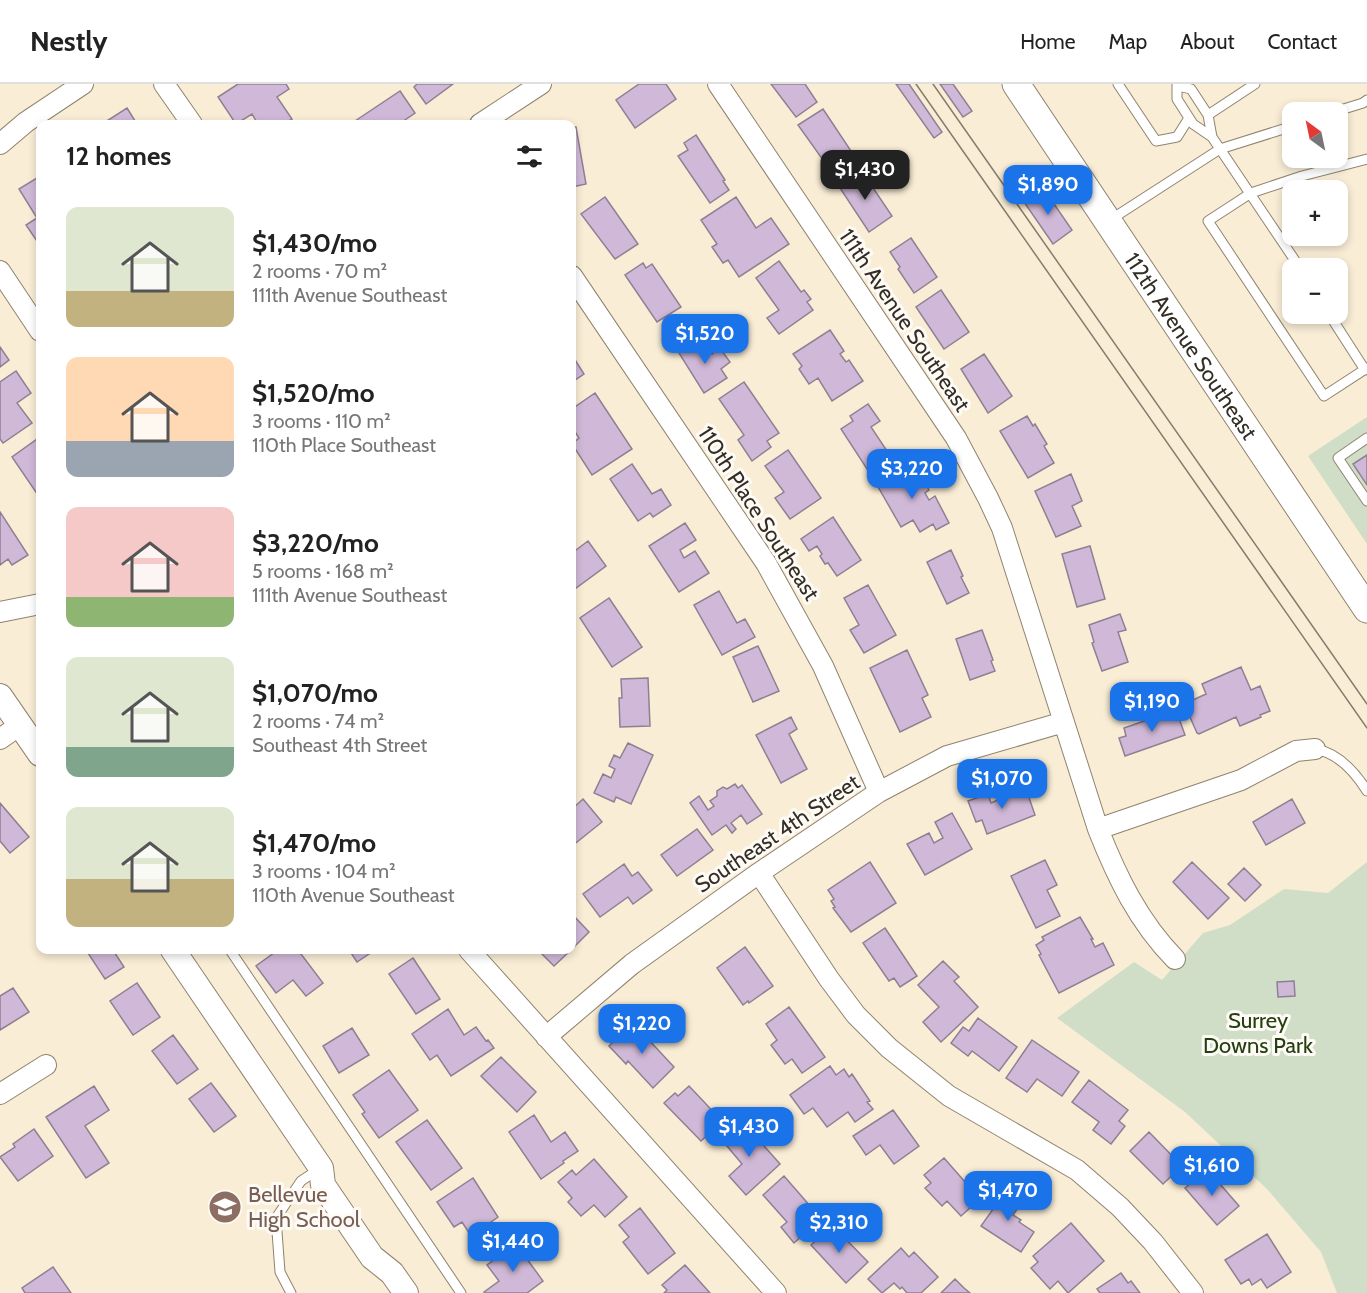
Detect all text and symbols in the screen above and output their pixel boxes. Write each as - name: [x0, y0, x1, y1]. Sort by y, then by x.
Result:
- text: Nestly: [30, 24, 108, 58]
- text: Home: [1020, 29, 1076, 54]
- text: Map: [1109, 29, 1147, 54]
- text: About: [1180, 29, 1234, 54]
- text: Contact: [1267, 29, 1337, 54]
- north arrow: [1282, 102, 1348, 168]
- map controls: [1282, 102, 1348, 324]
- text: 12 homes: [66, 140, 171, 172]
- icon: filters: [513, 140, 546, 173]
- pin: $1,430: [816, 150, 914, 201]
- text: $1,430: [835, 157, 895, 181]
- pin: $1,890: [999, 165, 1097, 216]
- text: $1,890: [1017, 172, 1079, 196]
- button: +: [1282, 180, 1348, 246]
- street label: 111th Avenue Southeast: [833, 224, 976, 417]
- text: $1,430/mo: [252, 227, 377, 259]
- icon: home: [114, 231, 186, 303]
- street label: 112th Avenue Southeast: [1119, 248, 1263, 445]
- button: −: [1282, 258, 1348, 324]
- text: 2 rooms · 70 m²: [252, 259, 387, 283]
- text: 111th Avenue Southeast: [252, 283, 447, 307]
- pin: $1,520: [656, 314, 754, 365]
- text: $1,520: [675, 321, 735, 345]
- text: $1,520/mo: [252, 377, 375, 409]
- icon: home: [114, 381, 186, 453]
- text: 3 rooms · 110 m²: [252, 409, 391, 433]
- street label: 110th Place Southeast: [692, 421, 825, 606]
- text: 110th Place Southeast: [252, 433, 436, 457]
- pin: $3,220: [863, 449, 961, 500]
- text: $3,220: [881, 456, 943, 480]
- text: $3,220/mo: [252, 527, 379, 559]
- icon: home: [114, 531, 186, 603]
- text: 5 rooms · 168 m²: [252, 559, 394, 583]
- text: 111th Avenue Southeast: [252, 583, 447, 607]
- text: $1,070/mo: [252, 677, 378, 709]
- icon: home: [114, 681, 186, 753]
- pin: $1,190: [1103, 682, 1201, 733]
- text: $1,190: [1124, 689, 1180, 713]
- text: 2 rooms · 74 m²: [252, 709, 384, 733]
- text: Southeast 4th Street: [252, 733, 427, 757]
- pin: $1,070: [953, 759, 1051, 810]
- text: $1,070: [971, 766, 1033, 790]
- street label: Southeast 4th Street: [690, 768, 865, 898]
- text: $1,470/mo: [252, 827, 376, 859]
- icon: home: [114, 831, 186, 903]
- text: 3 rooms · 104 m²: [252, 859, 396, 883]
- text: 110th Avenue Southeast: [252, 883, 455, 907]
- pin: $1,220: [593, 1004, 691, 1055]
- park label: Surrey Downs Park: [1203, 1007, 1313, 1059]
- text: $1,220: [613, 1011, 671, 1035]
- pin: $1,430: [700, 1107, 798, 1158]
- text: $1,430: [719, 1114, 779, 1138]
- pin: $1,610: [1163, 1146, 1261, 1197]
- text: $1,610: [1184, 1153, 1240, 1177]
- pin: $1,470: [959, 1171, 1057, 1222]
- text: $1,470: [978, 1178, 1038, 1202]
- place label: Bellevue High School: [248, 1181, 361, 1233]
- school or university icon: Bellevue High School: [207, 1189, 243, 1225]
- pin: $2,310: [790, 1203, 888, 1254]
- text: $2,310: [809, 1210, 869, 1234]
- pin: $1,440: [464, 1222, 562, 1273]
- text: $1,440: [482, 1229, 544, 1253]

